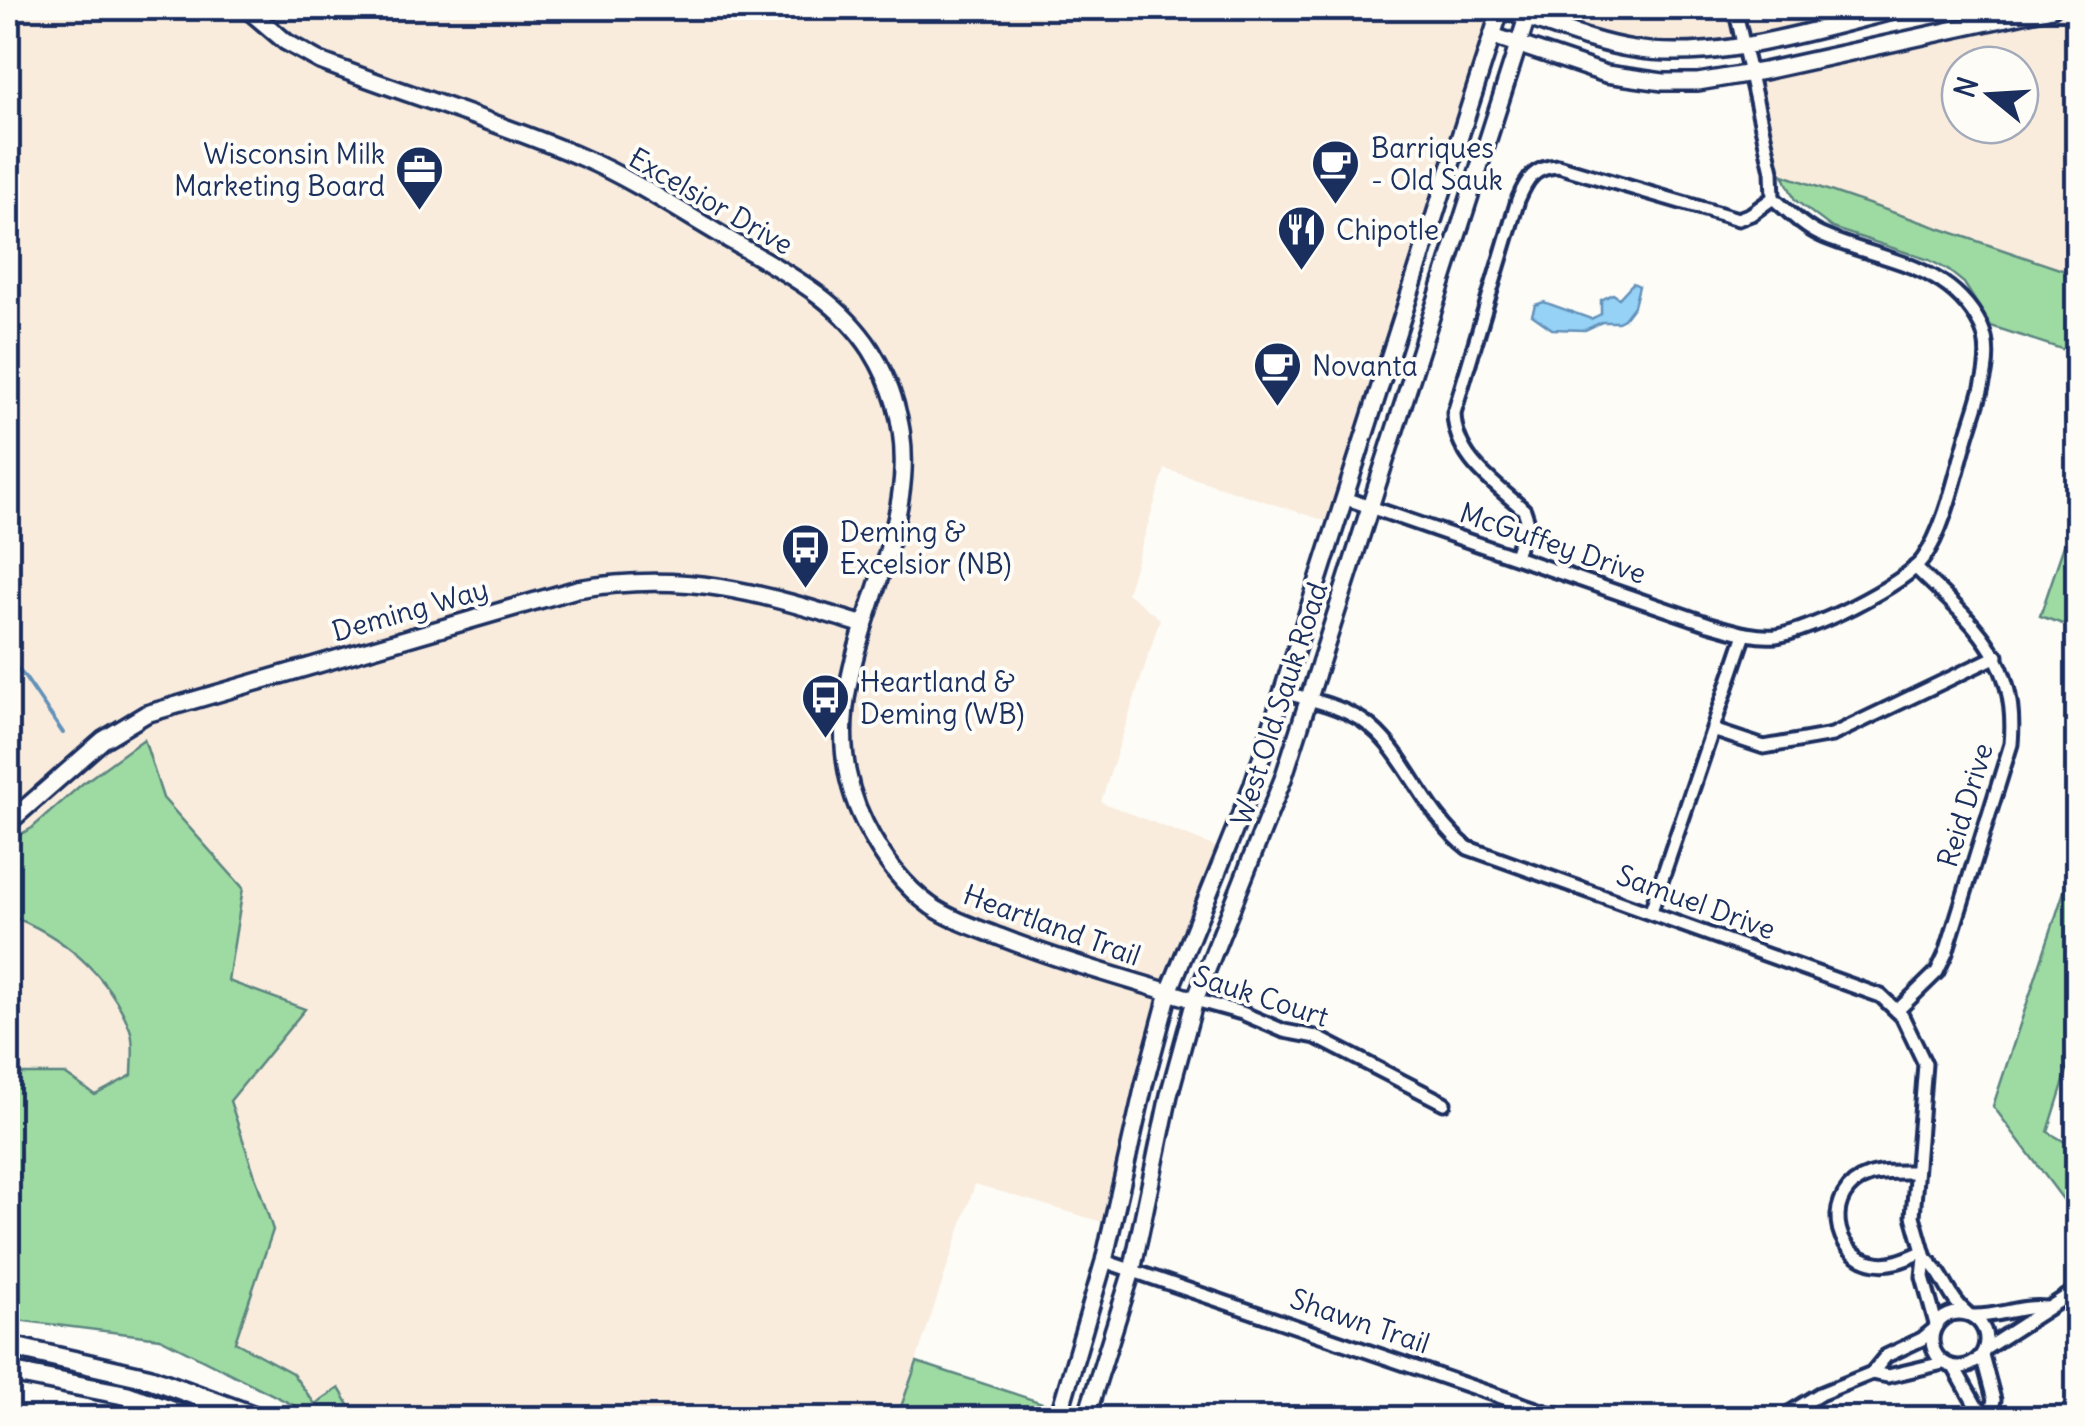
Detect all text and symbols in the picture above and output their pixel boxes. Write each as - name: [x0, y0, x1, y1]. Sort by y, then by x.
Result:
- north arrow: [1940, 45, 2040, 145]
- text: N: [1946, 73, 1986, 102]
- place label: Barriques - Old Sauk: [1371, 130, 1503, 198]
- place label: Wisconsin Milk Marketing Board: [174, 136, 385, 204]
- cafe icon: Barriques - Old Sauk: [1310, 138, 1362, 206]
- street label: Excelsior Drive: [622, 139, 800, 263]
- office icon: Wisconsin Milk Marketing Board: [394, 144, 446, 212]
- restaurant icon: Chipotle: [1275, 204, 1327, 272]
- place label: Chipotle: [1336, 212, 1439, 248]
- cafe icon: Novanta: [1251, 340, 1303, 408]
- place label: Novanta: [1312, 348, 1418, 384]
- street label: McGuffey Drive: [1455, 494, 1651, 592]
- place label: Deming & Excelsior (NB): [840, 514, 1012, 582]
- bus stop icon: Deming & Excelsior (NB): [779, 522, 831, 590]
- street label: Deming Way: [328, 571, 492, 649]
- street label: West Old Sauk Road: [1223, 578, 1335, 830]
- place label: Heartland & Deming (WB): [860, 664, 1024, 732]
- bus stop icon: Heartland & Deming (WB): [799, 672, 851, 740]
- street label: Reid Drive: [1929, 739, 2001, 871]
- street label: Samuel Drive: [1612, 857, 1780, 947]
- street label: Heartland Trail: [959, 876, 1145, 974]
- street label: Sauk Court: [1189, 957, 1333, 1035]
- street label: Shawn Trail: [1286, 1280, 1434, 1362]

